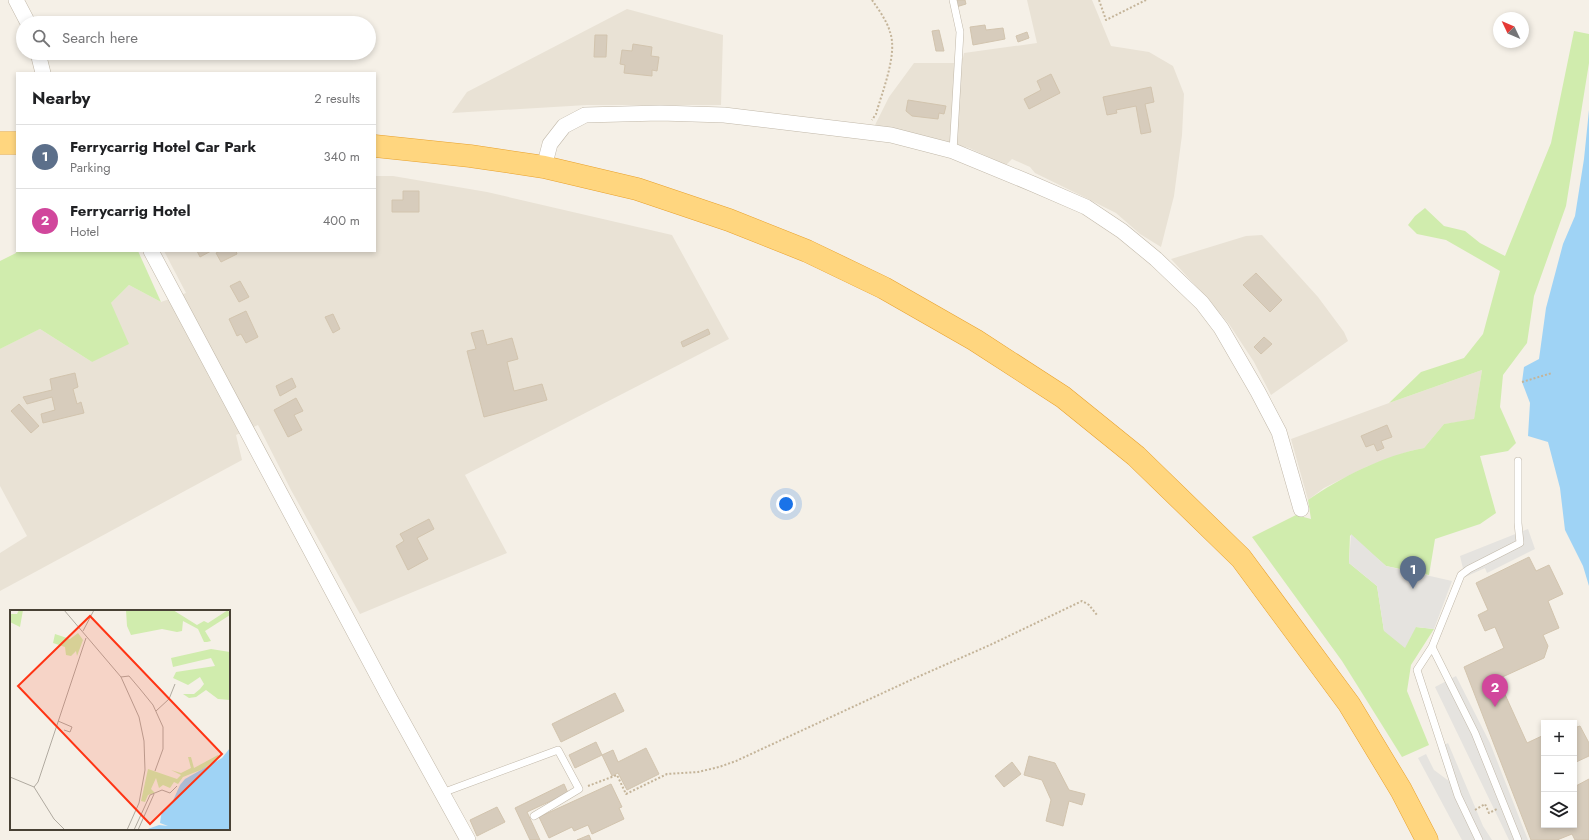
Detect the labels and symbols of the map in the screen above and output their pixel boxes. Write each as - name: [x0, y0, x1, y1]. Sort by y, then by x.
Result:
- north arrow: [1493, 12, 1529, 48]
- your location: [776, 494, 796, 514]
- pin: 1: [1400, 556, 1426, 589]
- inset map: [10, 610, 230, 830]
- pin: 2: [1482, 674, 1508, 707]

